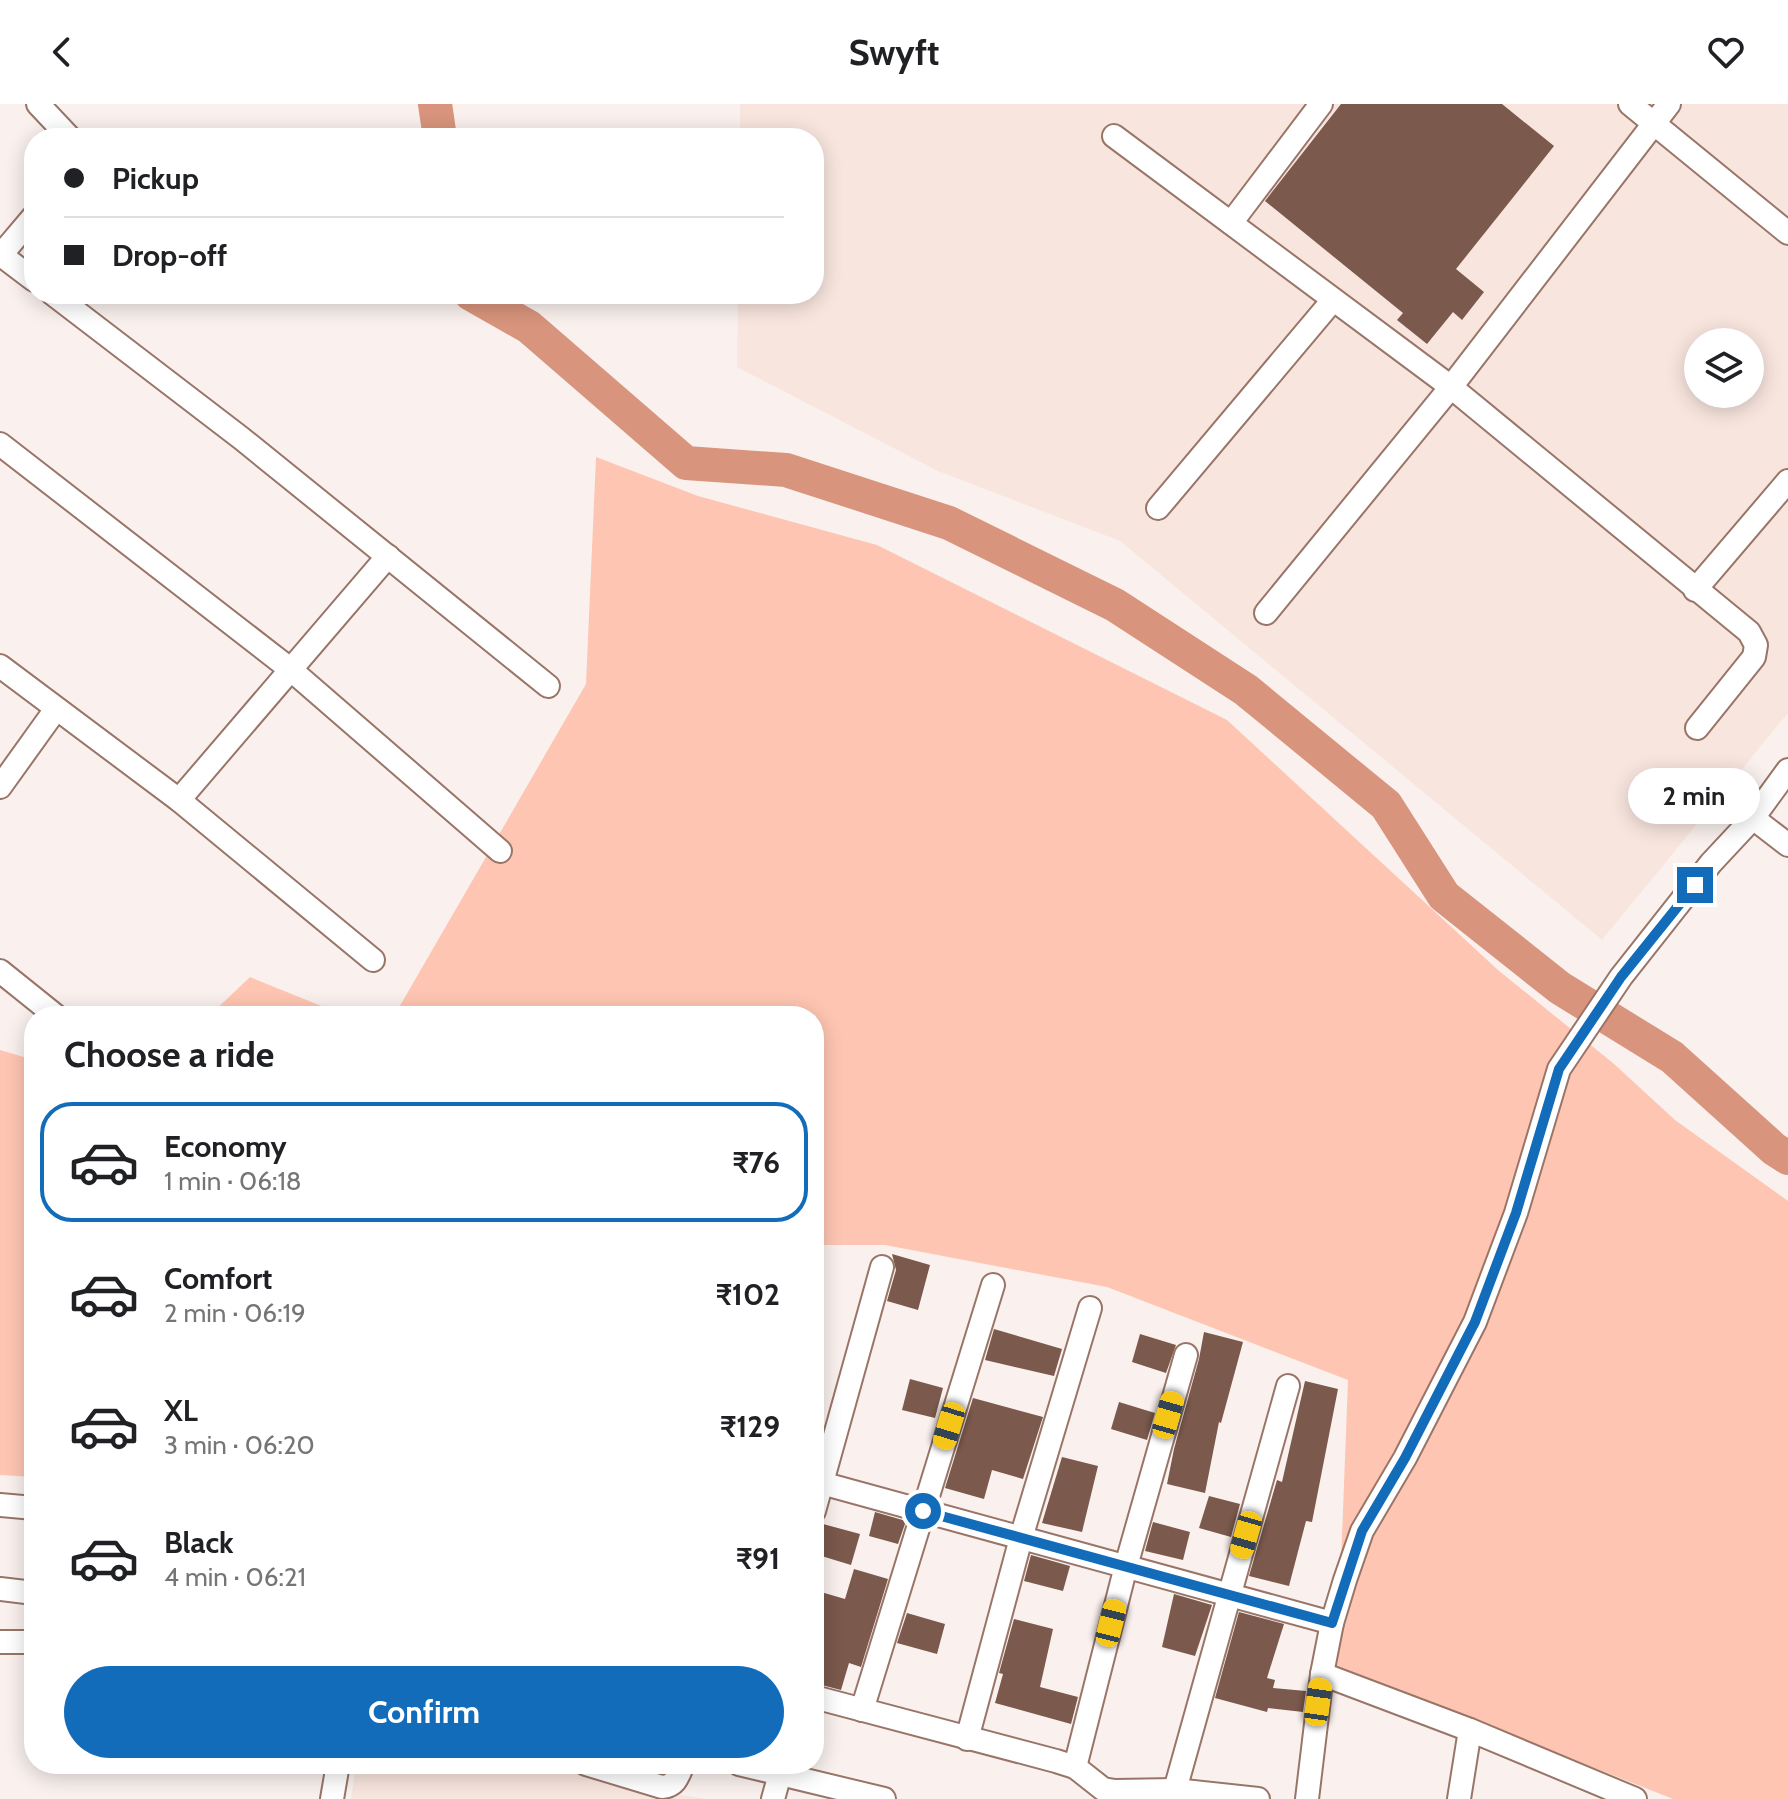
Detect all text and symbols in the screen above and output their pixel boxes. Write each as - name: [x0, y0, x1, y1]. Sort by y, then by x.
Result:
- icon: back: [40, 30, 84, 74]
- text: Swyft: [849, 30, 939, 74]
- icon: heart: [1704, 30, 1748, 74]
- text: Pickup: [112, 160, 199, 197]
- text: Drop-off: [112, 237, 227, 274]
- map controls: [1684, 328, 1764, 408]
- button: layers: [1684, 328, 1764, 408]
- callout: 2 min: [1629, 769, 1761, 825]
- text: 2 min: [1663, 780, 1725, 812]
- route end: [1677, 867, 1713, 903]
- text: Choose a ride: [64, 1032, 274, 1076]
- icon: car: [68, 1126, 140, 1198]
- text: Economy: [164, 1128, 287, 1165]
- text: ₹76: [732, 1144, 780, 1181]
- text: 1 min · 06:18: [164, 1165, 302, 1197]
- icon: car: [68, 1258, 140, 1330]
- text: Comfort: [164, 1260, 272, 1297]
- text: ₹102: [716, 1276, 780, 1313]
- text: 2 min · 06:19: [164, 1297, 306, 1329]
- car: [1150, 1389, 1186, 1441]
- icon: car: [68, 1390, 140, 1462]
- text: XL: [164, 1392, 198, 1429]
- car: [931, 1400, 967, 1452]
- text: ₹129: [720, 1408, 780, 1445]
- text: 3 min · 06:20: [164, 1429, 315, 1461]
- route start: [905, 1493, 941, 1529]
- car: [1228, 1509, 1264, 1561]
- icon: car: [68, 1522, 140, 1594]
- text: Black: [164, 1524, 234, 1561]
- text: ₹91: [736, 1540, 780, 1577]
- text: 4 min · 06:21: [164, 1561, 306, 1593]
- car: [1094, 1597, 1128, 1649]
- button: Confirm: [64, 1666, 784, 1758]
- car: [1303, 1677, 1333, 1727]

